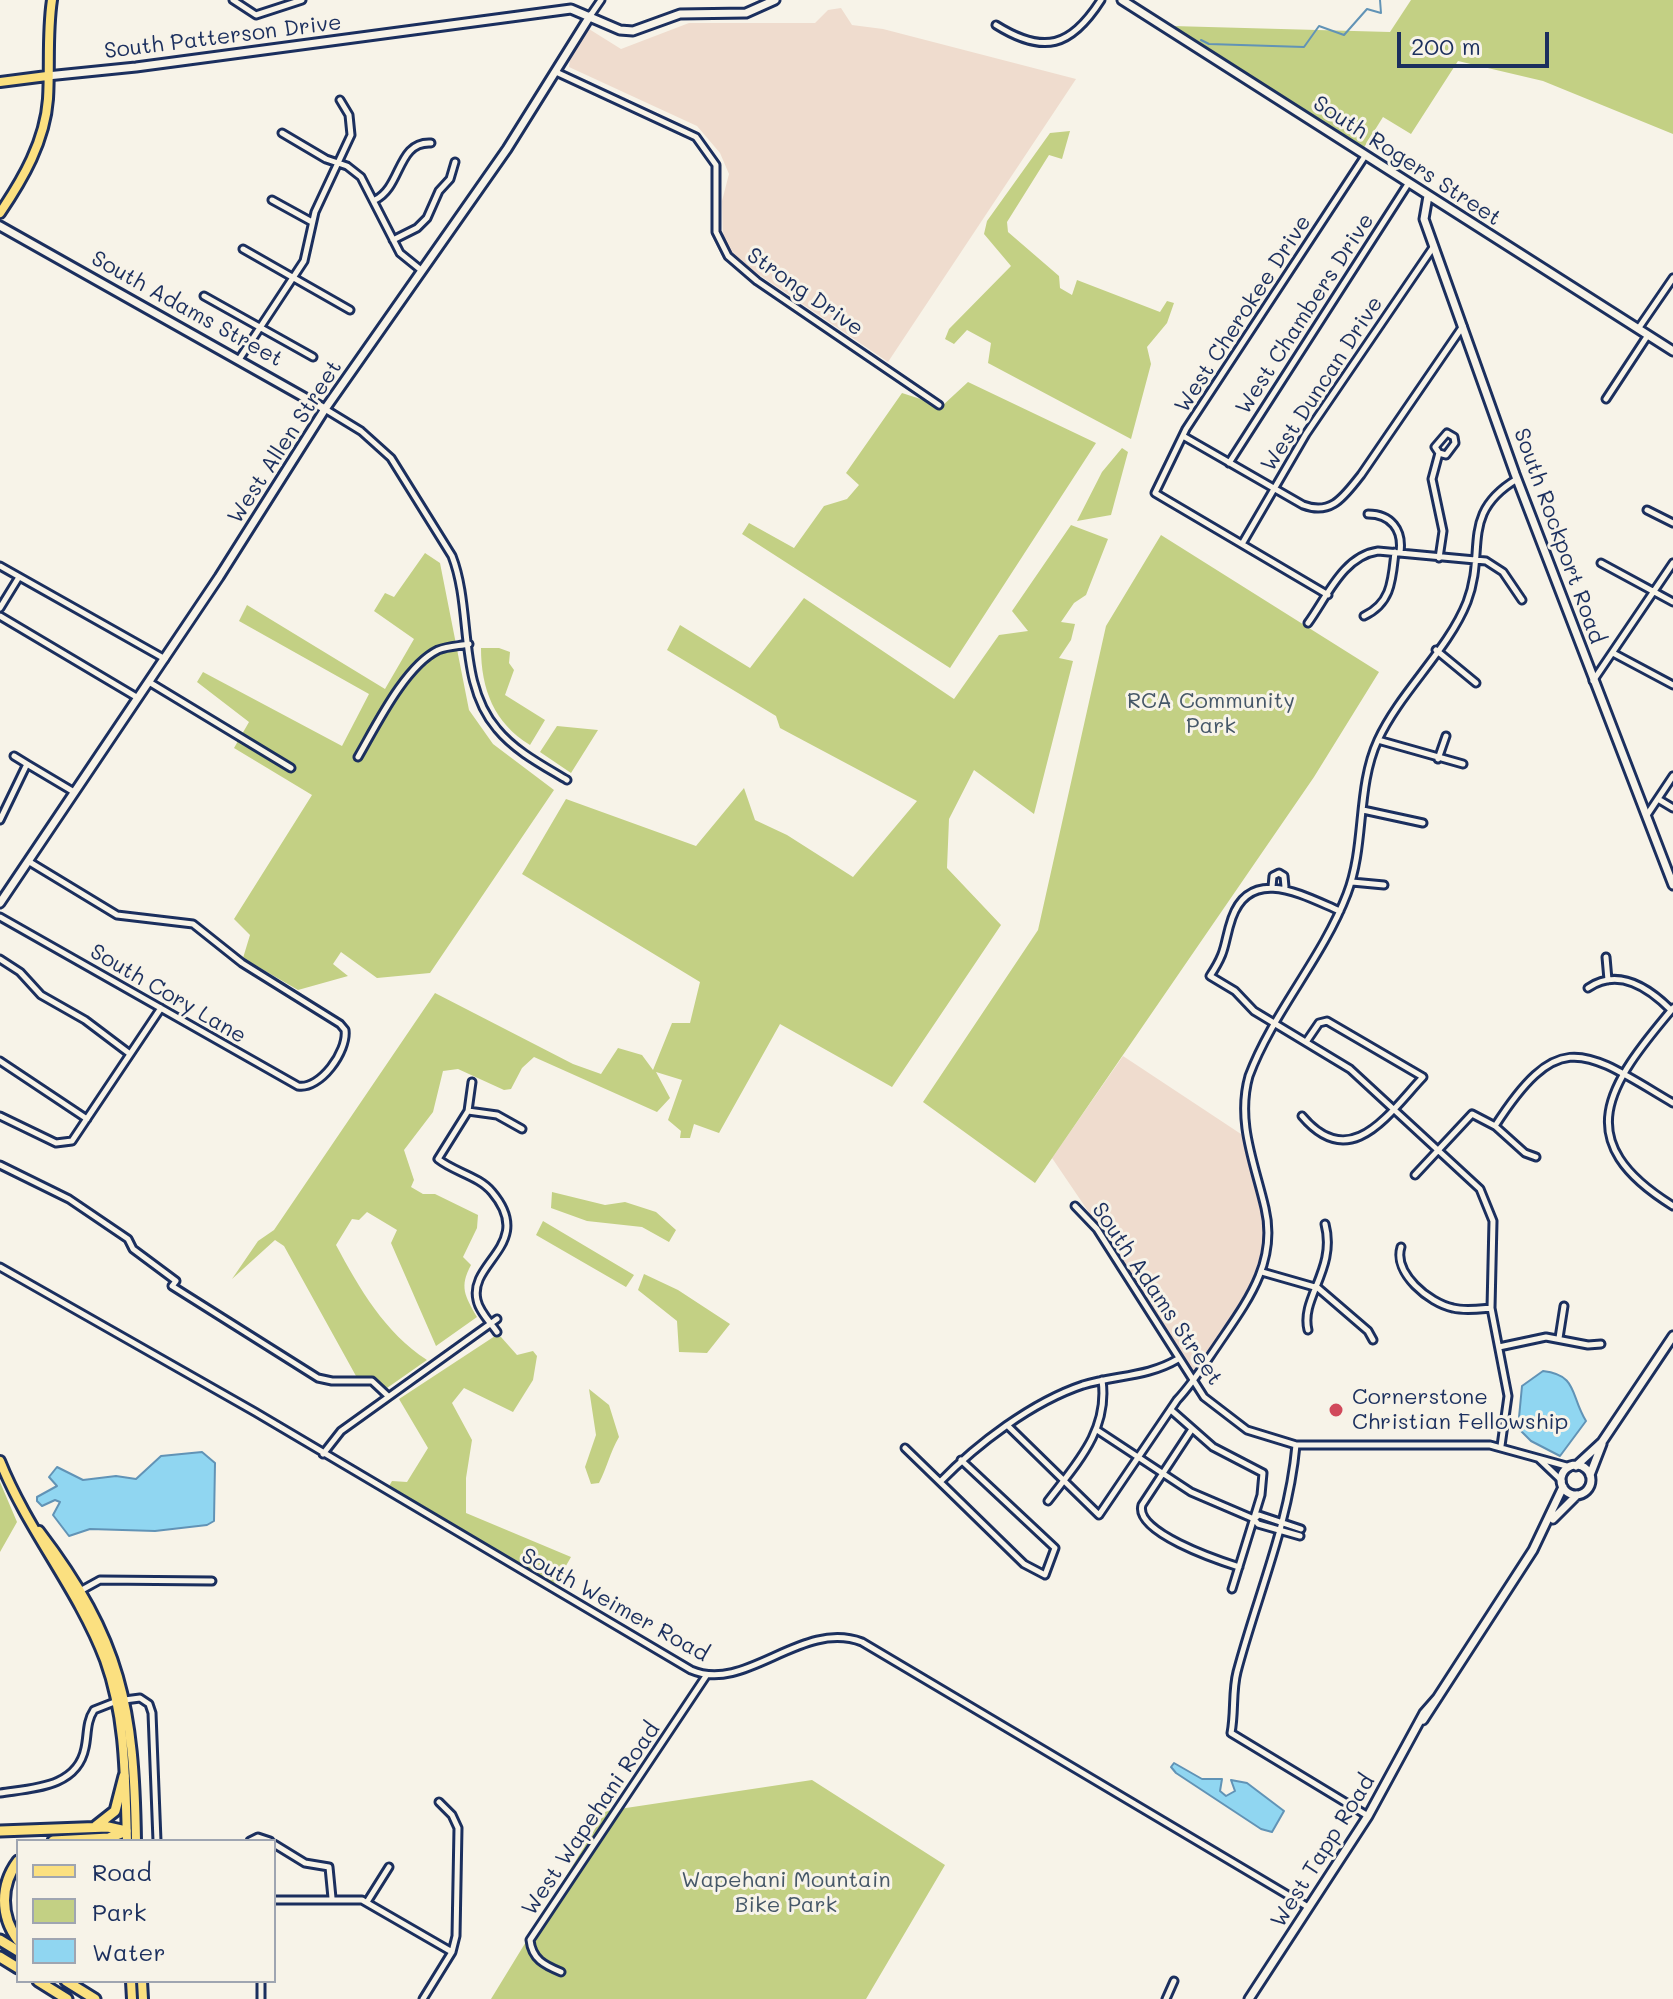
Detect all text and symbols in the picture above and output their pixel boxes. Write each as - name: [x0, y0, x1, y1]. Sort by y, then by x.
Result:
- street label: South Patterson Drive: [103, 9, 343, 65]
- scale bar: [1401, 16, 1553, 66]
- text: 200 m: [1411, 30, 1481, 61]
- street label: South Rogers Street: [1308, 90, 1506, 232]
- street label: West Chambers Drive: [1230, 209, 1380, 419]
- street label: West Cherokee Drive: [1169, 210, 1317, 418]
- street label: Strong Drive: [742, 242, 868, 342]
- street label: South Adams Street: [87, 245, 287, 373]
- street label: West Duncan Drive: [1255, 291, 1389, 477]
- street label: West Allen Street: [222, 355, 348, 529]
- street label: South Rockport Road: [1508, 425, 1610, 647]
- park label: RCA Community Park: [1127, 688, 1295, 740]
- street label: South Cory Lane: [85, 939, 251, 1049]
- street label: South Adams Street: [1086, 1198, 1228, 1390]
- place label: Cornerstone Christian Fellowship: [1352, 1384, 1568, 1436]
- marker: Cornerstone Christian Fellowship: [1327, 1401, 1345, 1419]
- street label: South Weimer Road: [517, 1542, 713, 1668]
- street label: West Wapehani Road: [516, 1717, 666, 1921]
- street label: West Tapp Road: [1265, 1770, 1381, 1932]
- legend: [16, 1839, 276, 1983]
- text: Road: [92, 1856, 152, 1887]
- park label: Wapehani Mountain Bike Park: [681, 1867, 891, 1918]
- text: Park: [92, 1896, 146, 1927]
- text: Water: [92, 1936, 166, 1967]

